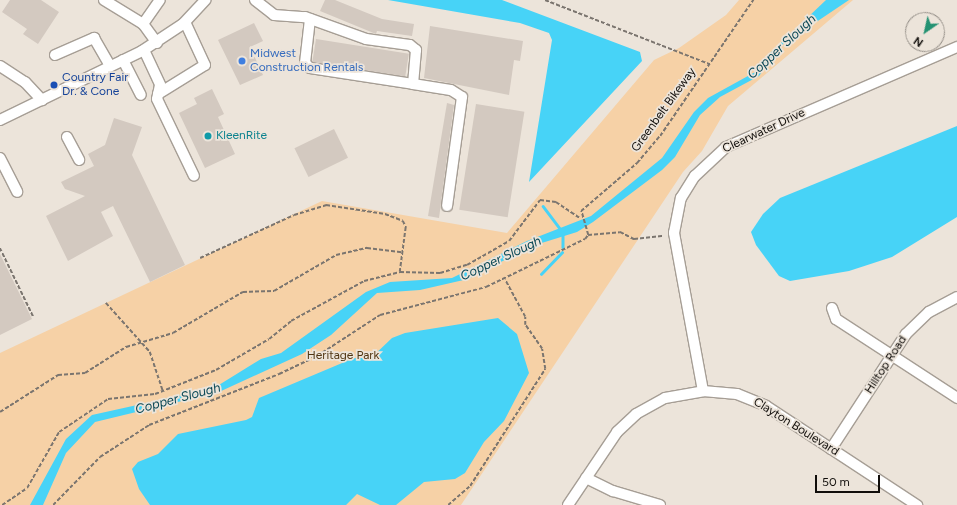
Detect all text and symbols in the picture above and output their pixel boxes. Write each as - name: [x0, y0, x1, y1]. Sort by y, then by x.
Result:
- water label: Copper Slough: [745, 11, 819, 83]
- north arrow: [905, 12, 945, 52]
- text: N: [911, 34, 926, 49]
- place label: Midwest Construction Rentals: [250, 47, 363, 75]
- marker: Midwest Construction Rentals: [237, 56, 247, 66]
- street label: Greenbelt Bikeway: [629, 65, 699, 155]
- place label: Country Fair Dr. & Cone: [62, 71, 128, 99]
- marker: Country Fair Dr. & Cone: [49, 80, 59, 90]
- street label: Clearwater Drive: [721, 106, 807, 156]
- place label: KleenRite: [216, 129, 267, 143]
- marker: KleenRite: [203, 131, 213, 141]
- water label: Copper Slough: [458, 233, 544, 285]
- street label: Hilltop Road: [862, 333, 910, 397]
- park label: Heritage Park: [307, 349, 379, 363]
- water label: Copper Slough: [134, 380, 222, 418]
- street label: Clayton Boulevard: [751, 395, 841, 459]
- scale bar: [817, 467, 882, 493]
- text: 50 m: [822, 475, 850, 489]

